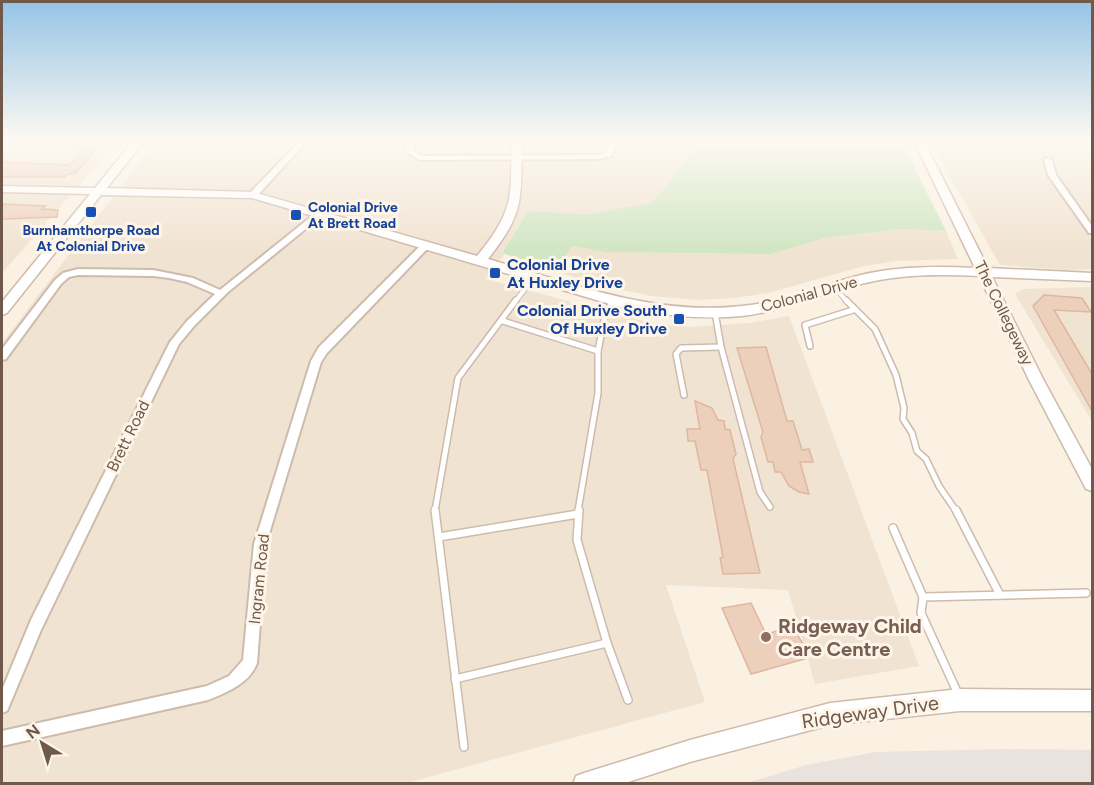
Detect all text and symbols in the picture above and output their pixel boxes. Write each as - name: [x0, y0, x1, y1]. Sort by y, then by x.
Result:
- place label: Colonial Drive At Brett Road: [308, 199, 398, 232]
- marker: Burnhamthorpe Road At Colonial Drive: [84, 205, 98, 219]
- marker: Colonial Drive At Brett Road: [289, 208, 303, 222]
- place label: Burnhamthorpe Road At Colonial Drive: [23, 222, 159, 255]
- place label: Colonial Drive At Huxley Drive: [507, 255, 623, 292]
- street label: The Collegeway: [971, 258, 1038, 369]
- marker: Colonial Drive At Huxley Drive: [488, 266, 502, 280]
- street label: Colonial Drive: [759, 272, 859, 316]
- place label: Colonial Drive South Of Huxley Drive: [517, 301, 667, 338]
- marker: Colonial Drive South Of Huxley Drive: [672, 312, 686, 326]
- street label: Brett Road: [103, 397, 153, 475]
- street label: Ingram Road: [245, 533, 273, 625]
- place label: Ridgeway Child Care Centre: [778, 614, 922, 661]
- marker: Ridgeway Child Care Centre: [759, 630, 773, 644]
- street label: Ridgeway Drive: [800, 690, 940, 734]
- north arrow: [12, 713, 72, 773]
- text: N: [22, 720, 44, 743]

